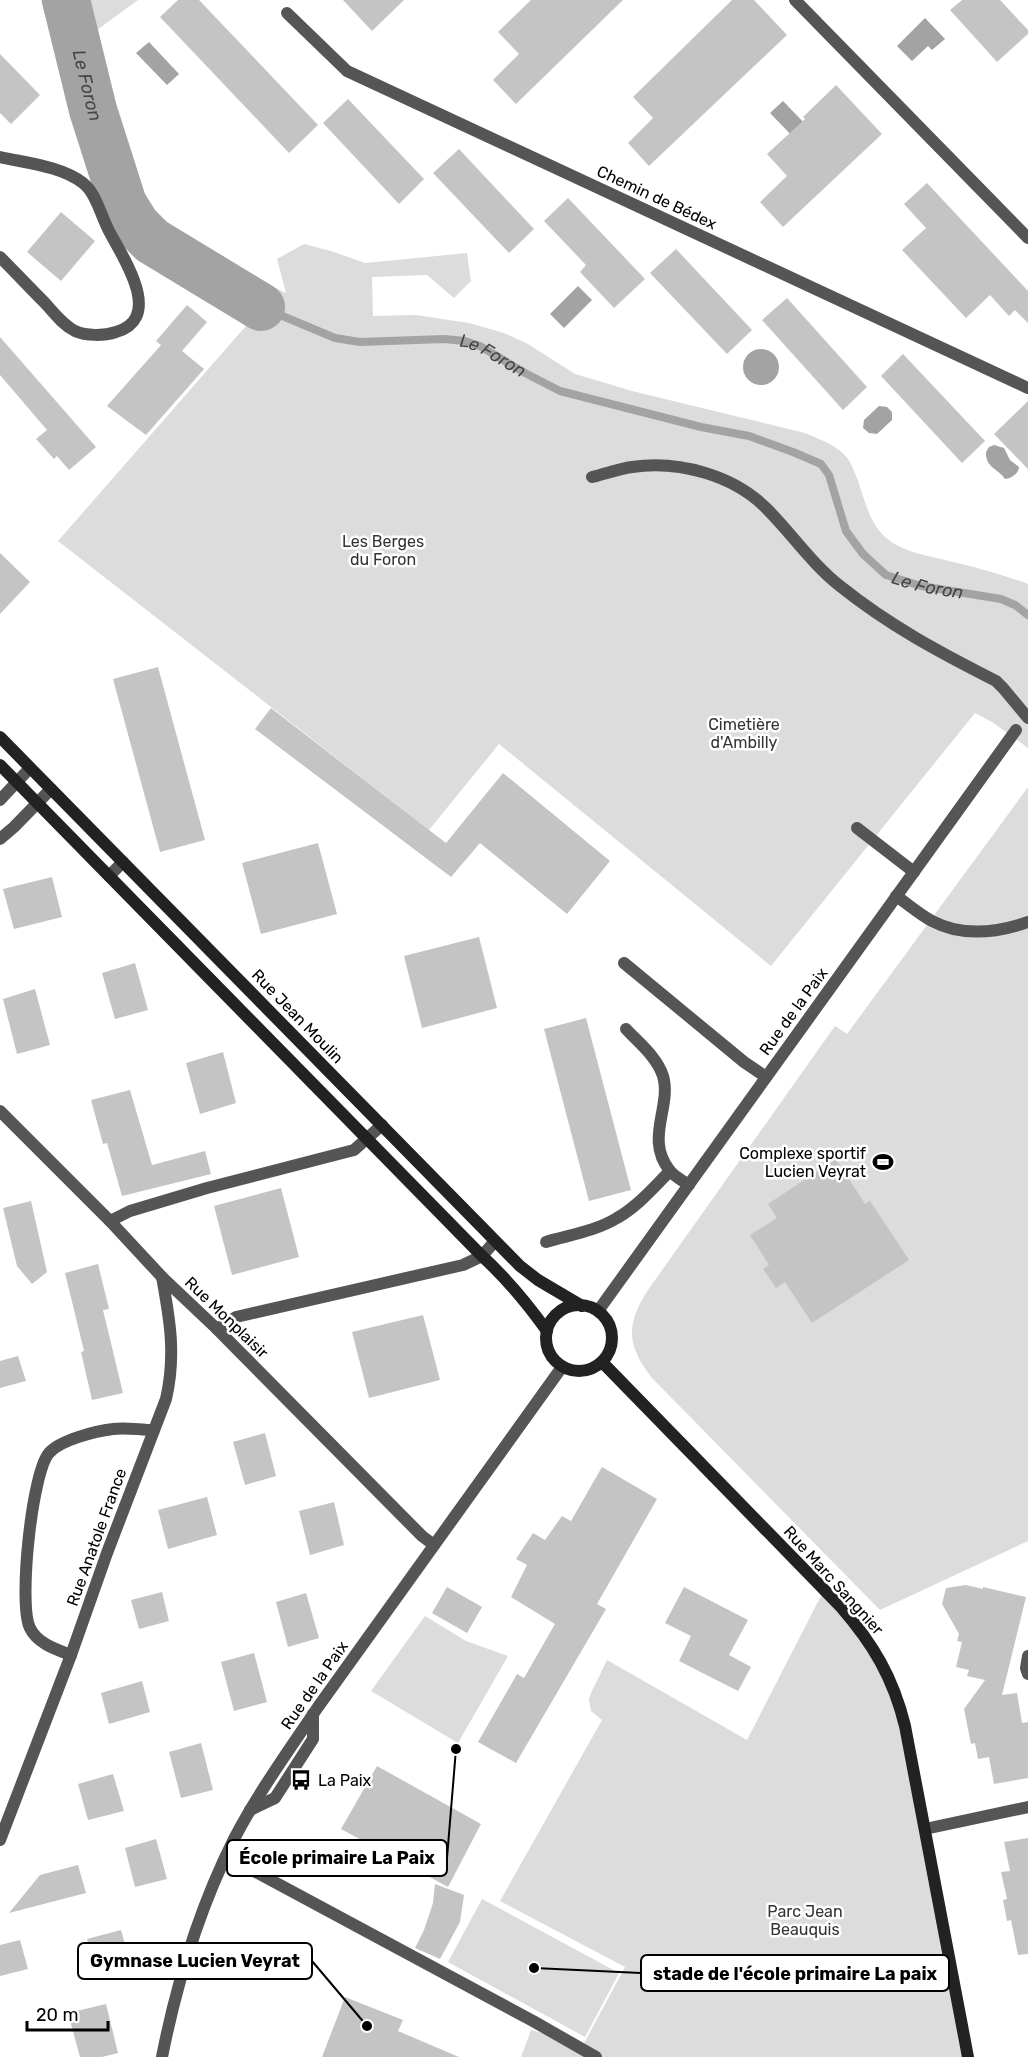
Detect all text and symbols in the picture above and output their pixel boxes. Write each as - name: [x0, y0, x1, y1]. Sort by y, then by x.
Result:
- water label: Le Foron: [68, 47, 107, 124]
- street label: Chemin de Bédex: [594, 161, 720, 234]
- water label: Le Foron: [459, 330, 530, 382]
- park label: Les Berges du Foron: [342, 532, 424, 569]
- water label: Le Foron: [889, 567, 965, 604]
- park label: Cimetière d'Ambilly: [708, 715, 780, 752]
- street label: Rue de la Paix: [755, 964, 832, 1059]
- street label: Rue Jean Moulin: [248, 965, 347, 1067]
- place label: Complexe sportif Lucien Veyrat: [739, 1144, 867, 1181]
- sports icon: Complexe sportif Lucien Veyrat: [871, 1150, 895, 1174]
- street label: Rue Monplaisir: [181, 1273, 272, 1362]
- street label: Rue Anatole France: [63, 1466, 130, 1609]
- street label: Rue Marc Sangnier: [780, 1522, 887, 1639]
- street label: Rue de la Paix: [277, 1637, 352, 1733]
- bus stop icon: La Paix: [289, 1768, 313, 1792]
- place label: La Paix: [318, 1771, 372, 1790]
- callout: École primaire La Paix: [227, 1840, 447, 1876]
- text: École primaire La Paix: [239, 1847, 435, 1869]
- park label: Parc Jean Beauquis: [767, 1902, 843, 1939]
- callout: Gymnase Lucien Veyrat: [78, 1943, 312, 1979]
- text: Gymnase Lucien Veyrat: [90, 1950, 300, 1972]
- callout: stade de l'école primaire La paix: [641, 1955, 949, 1991]
- text: stade de l'école primaire La paix: [653, 1963, 938, 1985]
- scale bar: [27, 1994, 108, 2032]
- text: 20 m: [36, 2004, 78, 2026]

